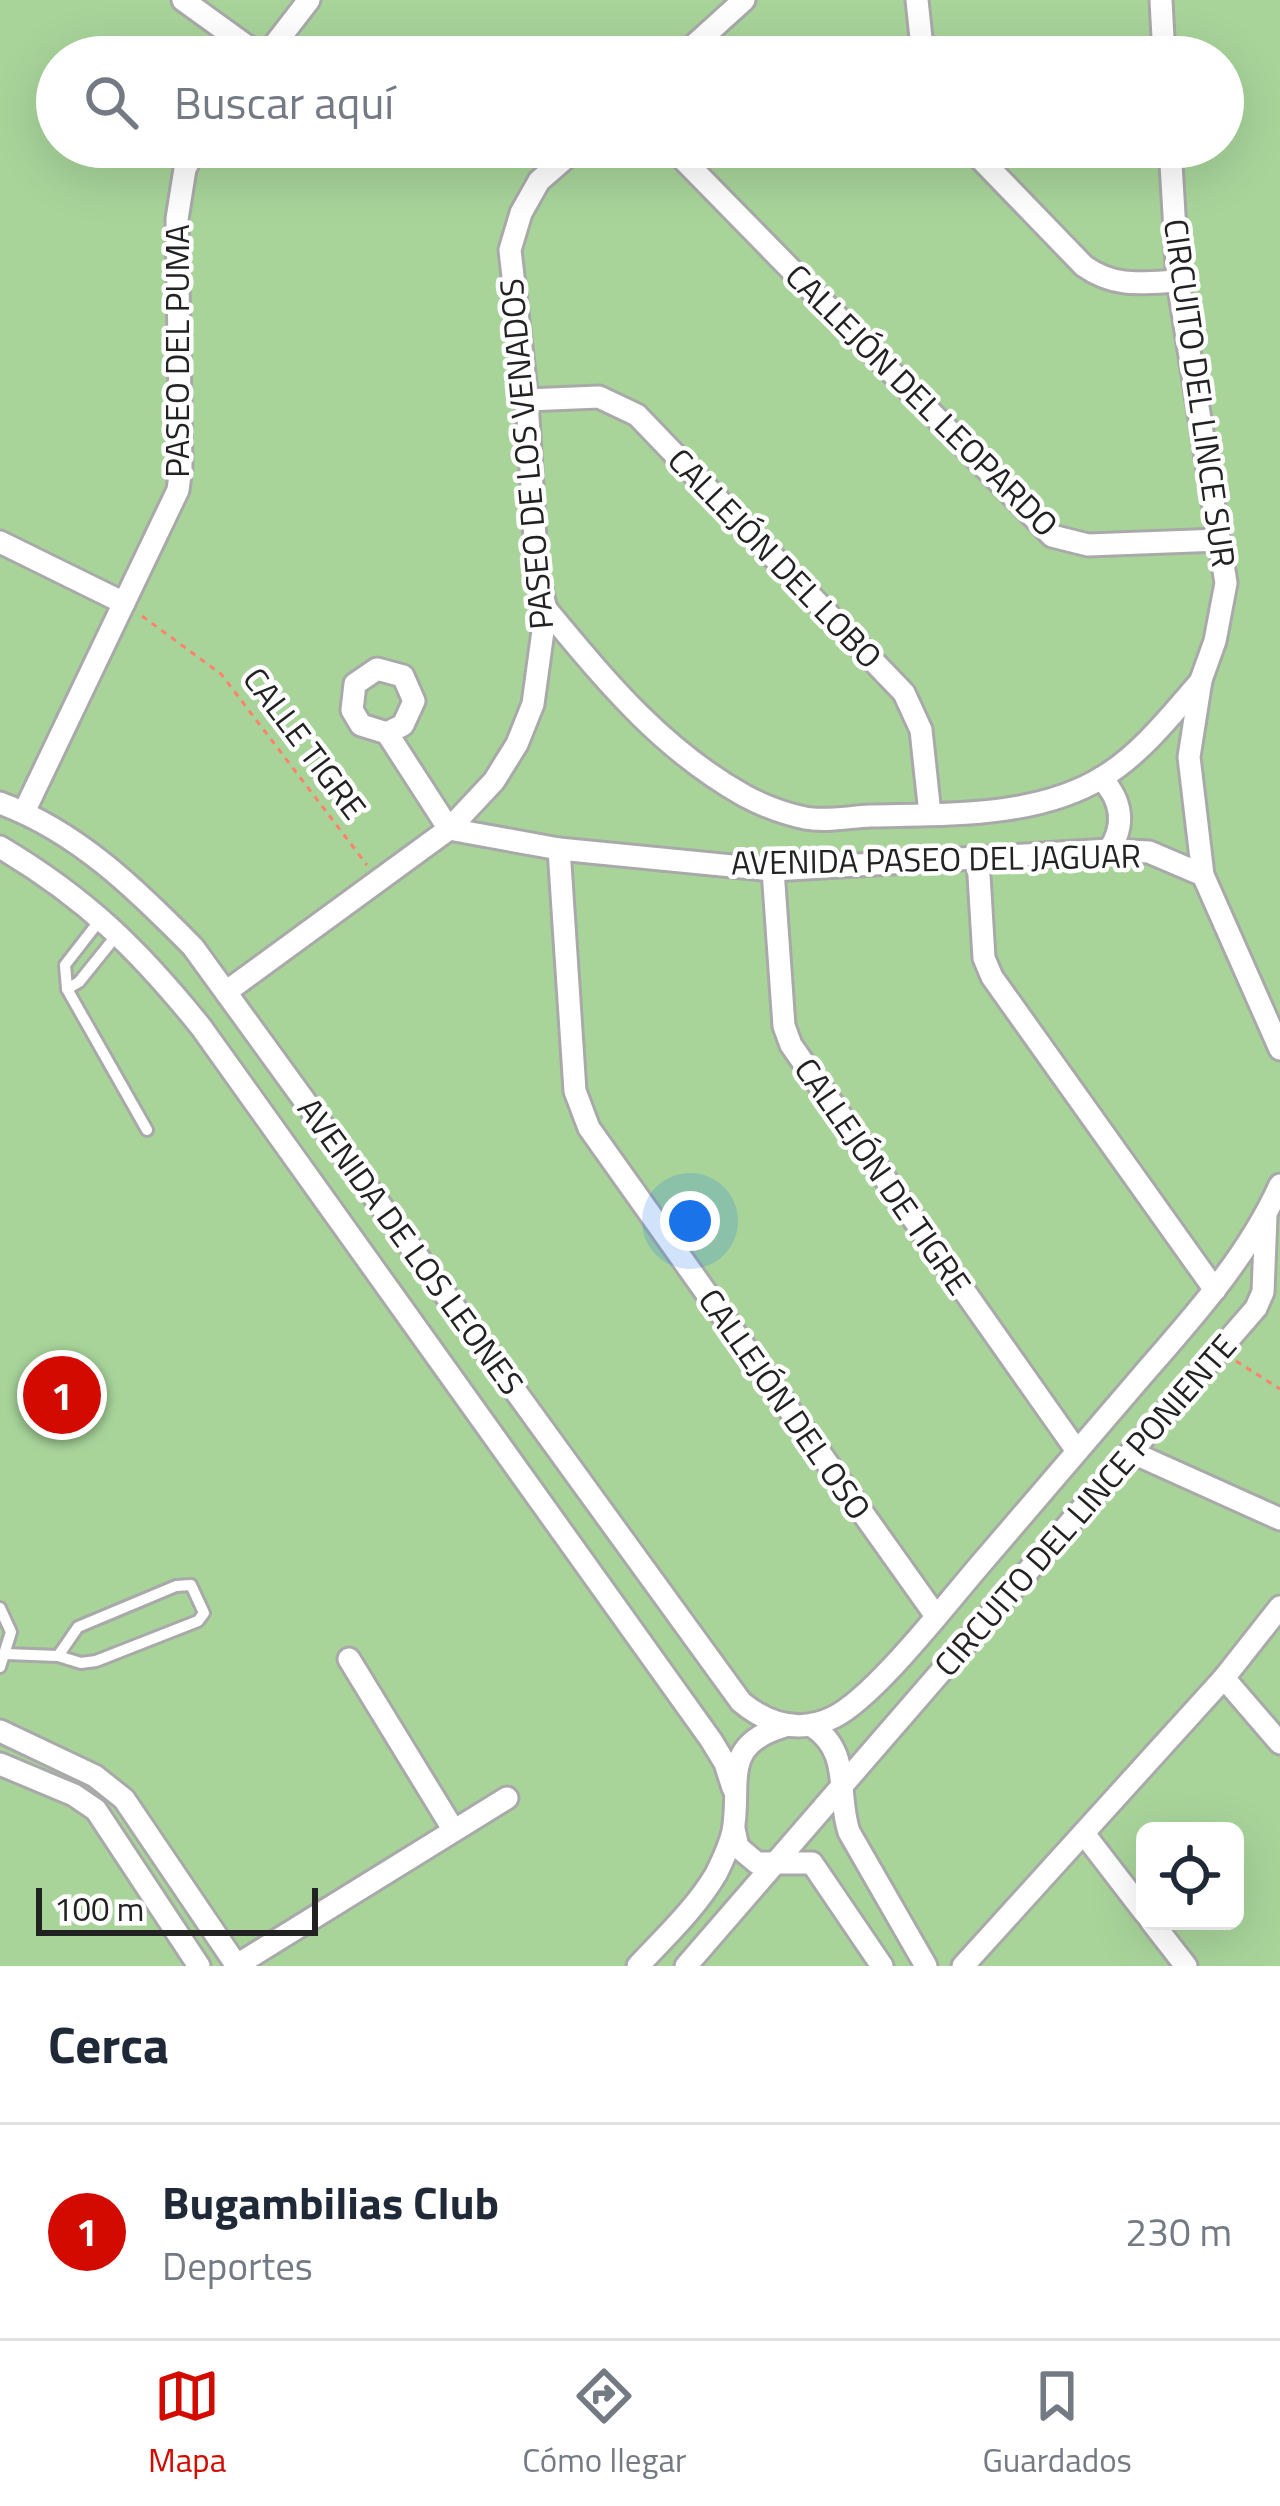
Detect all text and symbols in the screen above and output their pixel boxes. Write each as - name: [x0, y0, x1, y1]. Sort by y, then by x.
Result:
- search box: [36, 36, 1244, 168]
- text: Buscar aquí: [174, 68, 394, 136]
- icon: search: [78, 69, 144, 135]
- street label: CIRCUITO DEL LINCE SUR: [1151, 216, 1249, 570]
- street label: PASEO DEL PUMA: [152, 224, 202, 478]
- street label: CALLEJÓN DEL LEOPARDO: [774, 252, 1070, 548]
- street label: PASEO DE LOS VENADOS: [486, 276, 566, 632]
- street label: CALLEJÓN DEL LOBO: [656, 436, 894, 680]
- street label: CALLE TIGRE: [231, 656, 379, 830]
- street label: AVENIDA PASEO DEL JAGUAR: [731, 830, 1141, 888]
- street label: CALLEJÓN DE TIGRE: [782, 1047, 984, 1305]
- street label: AVENIDA DE LOS LEONES: [286, 1087, 536, 1405]
- your location: [660, 1191, 720, 1251]
- street label: CALLEJÓN DEL OSO: [686, 1278, 884, 1530]
- street label: CIRCUITO DEL LINCE PONIENTE: [922, 1323, 1248, 1687]
- pin: 1: [23, 1350, 101, 1440]
- map controls: [1136, 1822, 1244, 1930]
- button: locate: [1136, 1822, 1244, 1930]
- scale bar: [36, 1882, 318, 1935]
- text: 100 m: [54, 1884, 144, 1934]
- text: Cerca: [48, 2005, 169, 2083]
- text: Bugambilias Club: [162, 2168, 499, 2236]
- text: 1: [76, 2202, 98, 2261]
- text: 230 m: [1125, 2202, 1232, 2261]
- text: Deportes: [162, 2236, 313, 2295]
- tab: Mapa: [148, 2363, 226, 2485]
- tab: Cómo llegar: [522, 2363, 686, 2485]
- tab: Guardados: [982, 2363, 1132, 2485]

